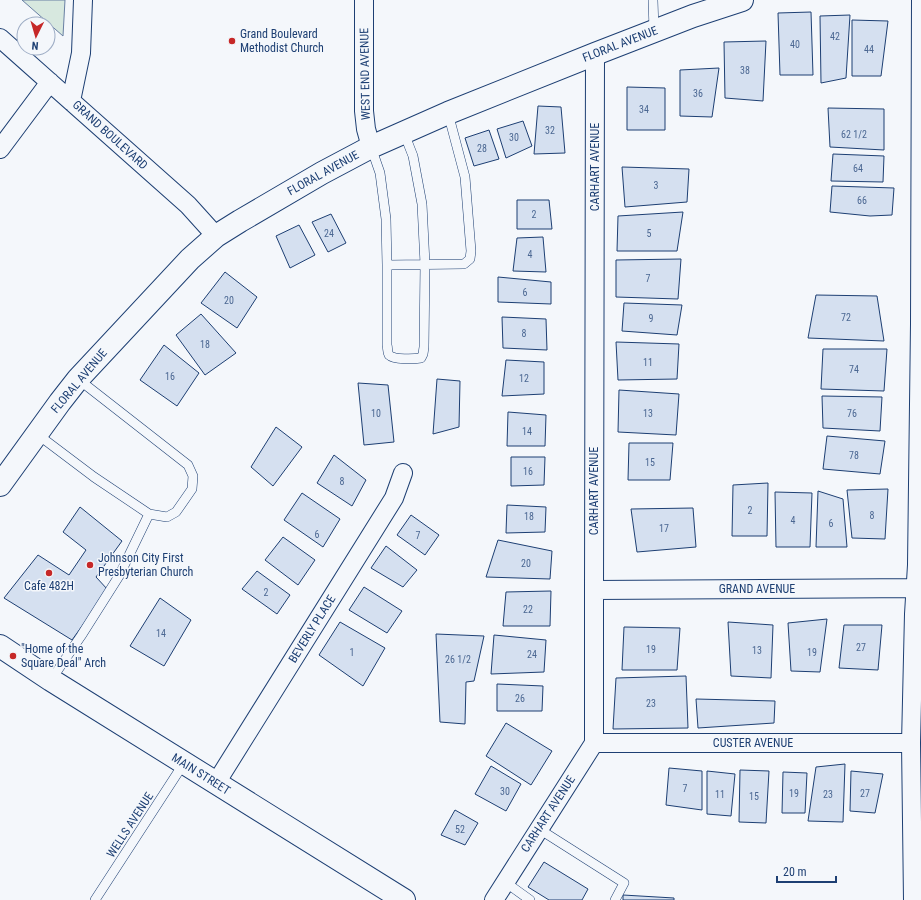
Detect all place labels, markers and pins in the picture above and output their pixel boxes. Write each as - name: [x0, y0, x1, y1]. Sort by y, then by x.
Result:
- place label: Grand Boulevard Methodist Church: [240, 27, 324, 55]
- marker: Grand Boulevard Methodist Church: [227, 36, 237, 46]
- place label: Johnson City First Presbyterian Church: [98, 551, 194, 579]
- marker: Johnson City First Presbyterian Church: [85, 560, 95, 570]
- marker: Cafe 482H: [44, 568, 54, 578]
- place label: Cafe 482H: [24, 579, 74, 593]
- place label: "Home of the Square Deal" Arch: [21, 642, 106, 670]
- marker: "Home of the Square Deal" Arch: [8, 651, 18, 661]

